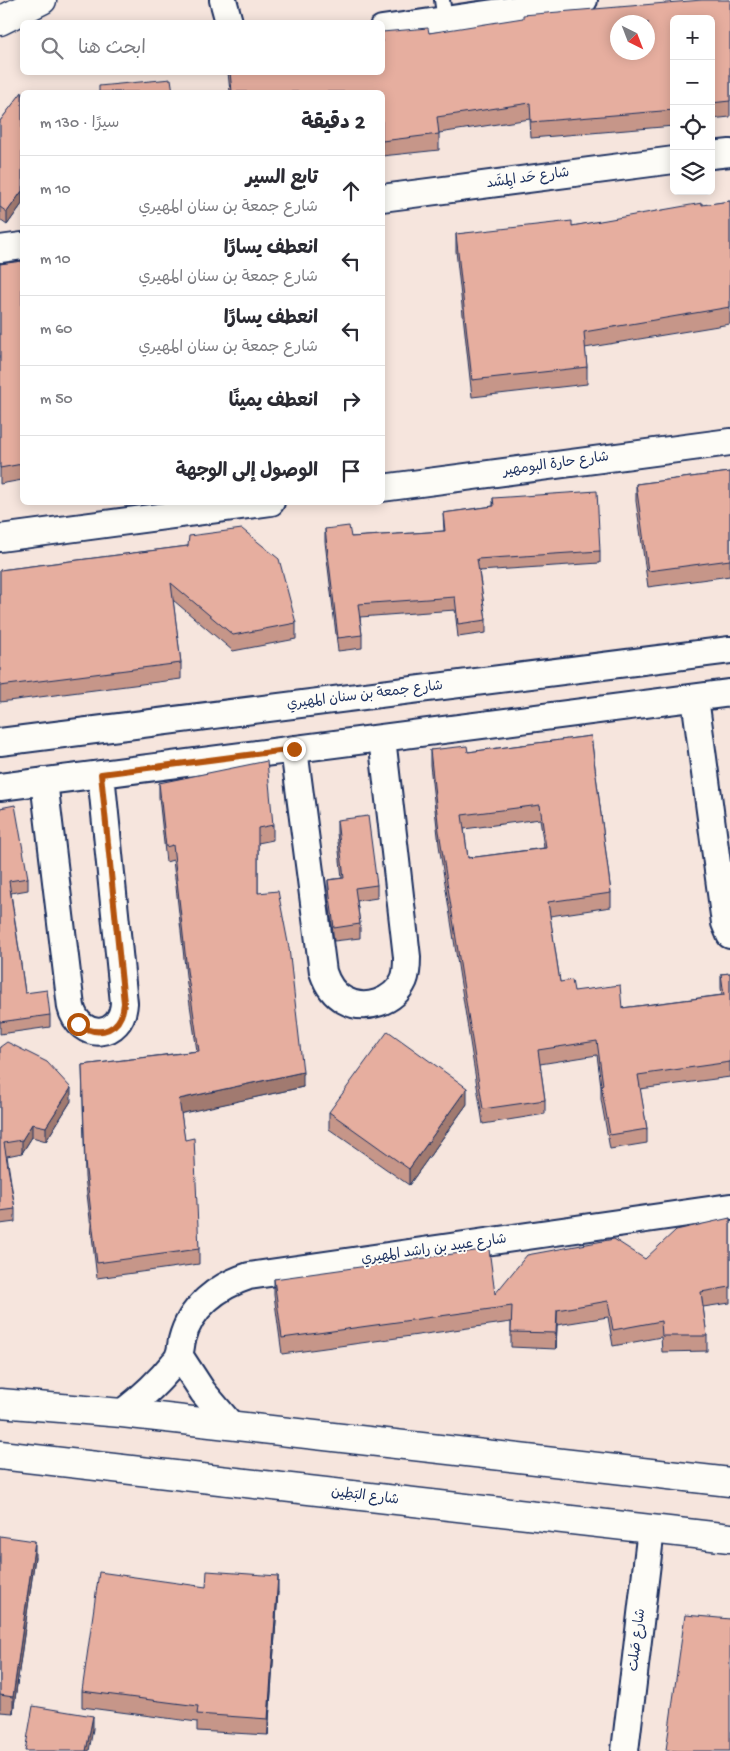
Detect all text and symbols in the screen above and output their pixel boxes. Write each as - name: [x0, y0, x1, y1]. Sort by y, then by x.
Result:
- north arrow: [610, 15, 655, 60]
- map controls: [670, 15, 715, 195]
- button: +: [670, 15, 715, 60]
- search box: [20, 20, 385, 75]
- icon: search: [38, 34, 66, 62]
- text: ابحث هنا: [78, 38, 146, 61]
- button: −: [670, 60, 715, 105]
- button: locate: [670, 105, 715, 150]
- text: 2 دقيقة: [301, 112, 365, 137]
- text: سيرًا · 130 m: [40, 115, 119, 134]
- button: layers: [670, 150, 715, 195]
- street label: شارع حَد المِشَد: [485, 163, 571, 193]
- text: تابع السير: [246, 168, 318, 191]
- icon: ahead: [337, 177, 365, 205]
- text: 10 m: [40, 181, 71, 200]
- text: شارع جمعة بن سنان المهيري: [138, 199, 318, 218]
- text: انعطف يسارًا: [224, 238, 318, 261]
- icon: left: [337, 247, 365, 275]
- text: 10 m: [40, 251, 71, 270]
- text: شارع جمعة بن سنان المهيري: [138, 269, 318, 288]
- text: انعطف يسارًا: [224, 308, 318, 331]
- icon: left: [337, 317, 365, 345]
- text: 60 m: [40, 321, 72, 340]
- text: شارع جمعة بن سنان المهيري: [138, 339, 318, 358]
- icon: right: [337, 387, 365, 415]
- text: 50 m: [40, 391, 73, 410]
- text: انعطف يمينًا: [229, 391, 318, 414]
- street label: شارع حارة البومهير: [501, 449, 610, 481]
- icon: arrive: [337, 457, 365, 485]
- text: الوصول إلى الوجهة: [175, 461, 318, 484]
- street label: شارع جمعة بن سنان المهيري: [286, 678, 444, 714]
- route end: [283, 738, 306, 761]
- route start: [67, 1013, 90, 1036]
- street label: شارع عبيد بن راشد المهيري: [360, 1231, 508, 1269]
- street label: شارع البَطِين: [330, 1484, 400, 1510]
- street label: شارع صَلت: [626, 1608, 650, 1672]

